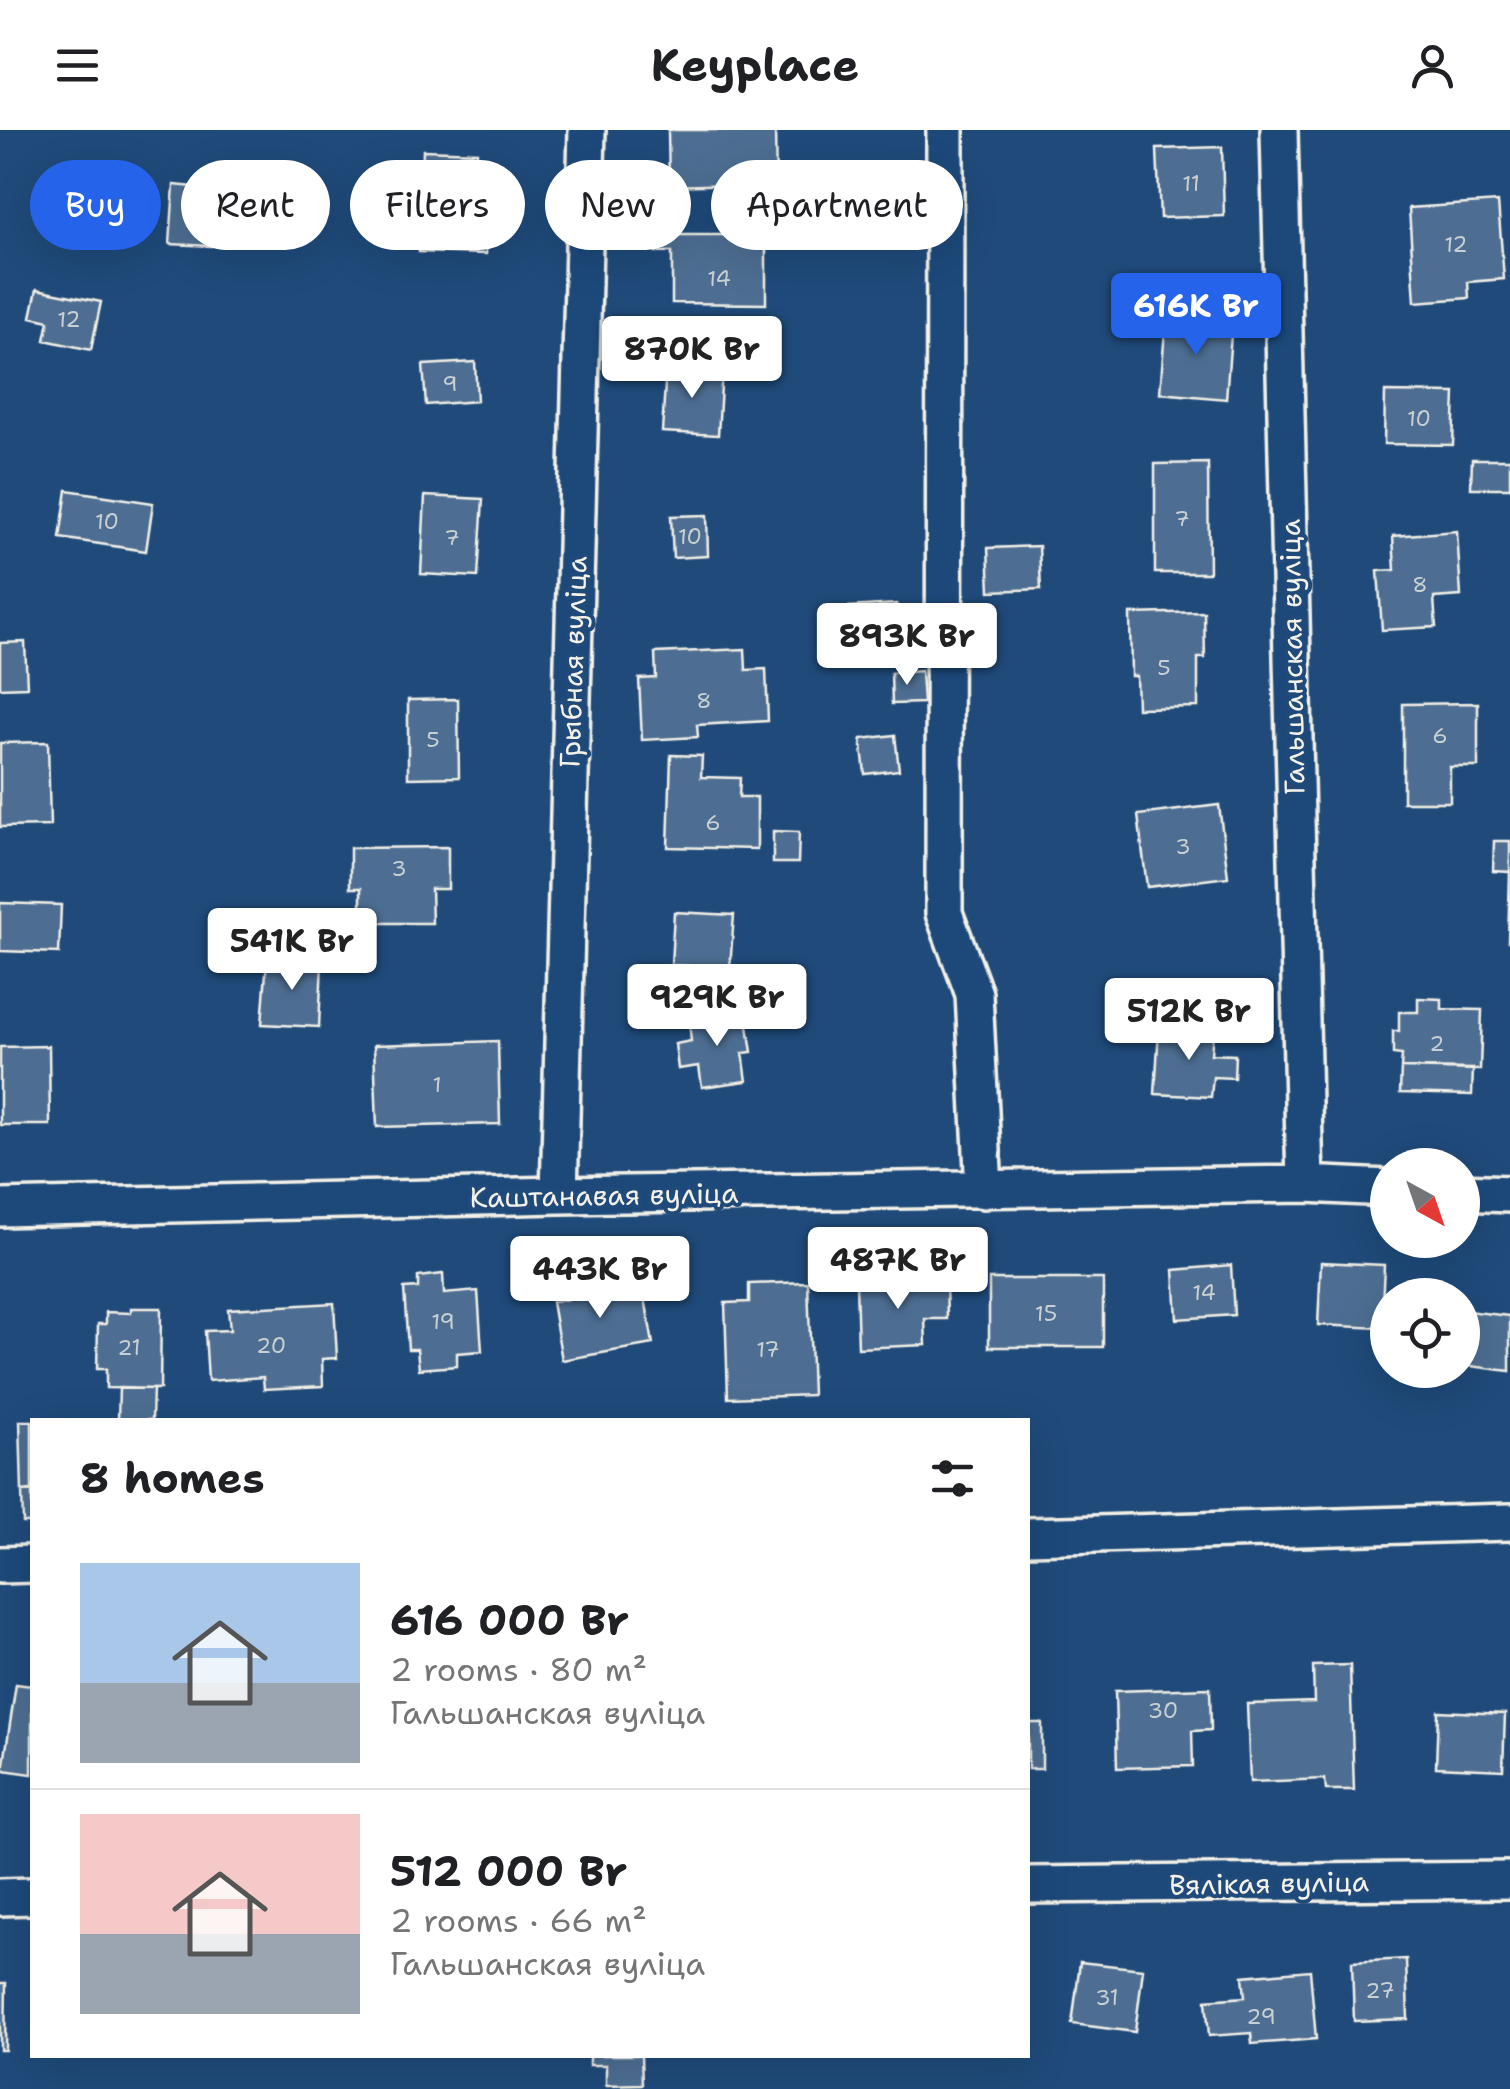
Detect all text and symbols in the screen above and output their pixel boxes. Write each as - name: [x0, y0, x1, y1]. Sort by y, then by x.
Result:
- text: Keyplace: [651, 35, 859, 95]
- icon: menu: [50, 38, 105, 93]
- icon: person: [1405, 38, 1460, 93]
- chip: Buy: [30, 160, 161, 250]
- chip: Rent: [181, 160, 330, 250]
- chip: Filters: [350, 160, 525, 250]
- chip: New: [545, 160, 691, 250]
- chip: Apartment: [711, 160, 963, 250]
- house number: 11: [1182, 169, 1200, 198]
- house number: 12: [1444, 230, 1468, 259]
- house number: 14: [707, 264, 731, 293]
- pin: 616K Br: [1104, 273, 1288, 358]
- text: 616K Br: [1133, 284, 1259, 327]
- house number: 12: [57, 305, 81, 334]
- pin: 870K Br: [600, 316, 784, 401]
- text: 870K Br: [624, 327, 760, 370]
- house number: 9: [442, 369, 458, 398]
- house number: 10: [1407, 404, 1431, 433]
- house number: 7: [1174, 504, 1190, 533]
- house number: 10: [95, 507, 119, 536]
- street label: Гальшанская вуліца: [1271, 519, 1313, 795]
- house number: 10: [678, 522, 702, 551]
- house number: 7: [444, 523, 460, 552]
- street label: Грыбная вуліца: [550, 555, 596, 769]
- house number: 8: [1412, 570, 1428, 599]
- pin: 893K Br: [815, 603, 999, 688]
- text: 893K Br: [839, 614, 975, 657]
- house number: 5: [1157, 653, 1171, 682]
- house number: 8: [696, 686, 712, 715]
- house number: 6: [1432, 721, 1448, 750]
- house number: 5: [426, 725, 440, 754]
- house number: 6: [705, 808, 721, 837]
- house number: 3: [1175, 832, 1191, 861]
- house number: 3: [391, 854, 407, 883]
- pin: 541K Br: [200, 908, 384, 993]
- text: 541K Br: [230, 919, 354, 962]
- pin: 929K Br: [625, 964, 809, 1049]
- text: 929K Br: [649, 975, 785, 1018]
- pin: 512K Br: [1097, 978, 1281, 1063]
- text: 512K Br: [1127, 989, 1251, 1032]
- house number: 2: [1429, 1029, 1445, 1058]
- house number: 1: [432, 1070, 442, 1099]
- north arrow: [1370, 1148, 1480, 1258]
- map controls: [1370, 1148, 1480, 1388]
- street label: Каштанавая вуліца: [469, 1174, 739, 1216]
- pin: 487K Br: [806, 1227, 990, 1312]
- pin: 443K Br: [508, 1236, 692, 1321]
- text: 487K Br: [830, 1238, 966, 1281]
- text: 443K Br: [532, 1247, 668, 1290]
- house number: 14: [1192, 1278, 1216, 1307]
- button: locate: [1370, 1278, 1480, 1388]
- house number: 15: [1035, 1299, 1057, 1328]
- house number: 19: [431, 1307, 455, 1336]
- house number: 20: [256, 1331, 286, 1360]
- house number: 21: [117, 1333, 141, 1362]
- house number: 17: [756, 1335, 780, 1364]
- text: 8 homes: [80, 1450, 265, 1506]
- icon: filters: [925, 1451, 980, 1506]
- text: 616 000 Br: [390, 1592, 629, 1648]
- icon: home: [160, 1603, 280, 1723]
- text: 2 rooms · 80 m²: [390, 1648, 647, 1691]
- text: Гальшанская вуліца: [390, 1691, 705, 1734]
- house number: 30: [1148, 1696, 1178, 1725]
- text: 512 000 Br: [390, 1843, 627, 1899]
- icon: home: [160, 1854, 280, 1974]
- street label: Вялікая вуліца: [1169, 1862, 1369, 1904]
- text: 2 rooms · 66 m²: [390, 1899, 647, 1942]
- text: Гальшанская вуліца: [390, 1942, 705, 1985]
- house number: 27: [1365, 1976, 1395, 2005]
- house number: 31: [1095, 1983, 1119, 2012]
- house number: 29: [1246, 2002, 1276, 2031]

